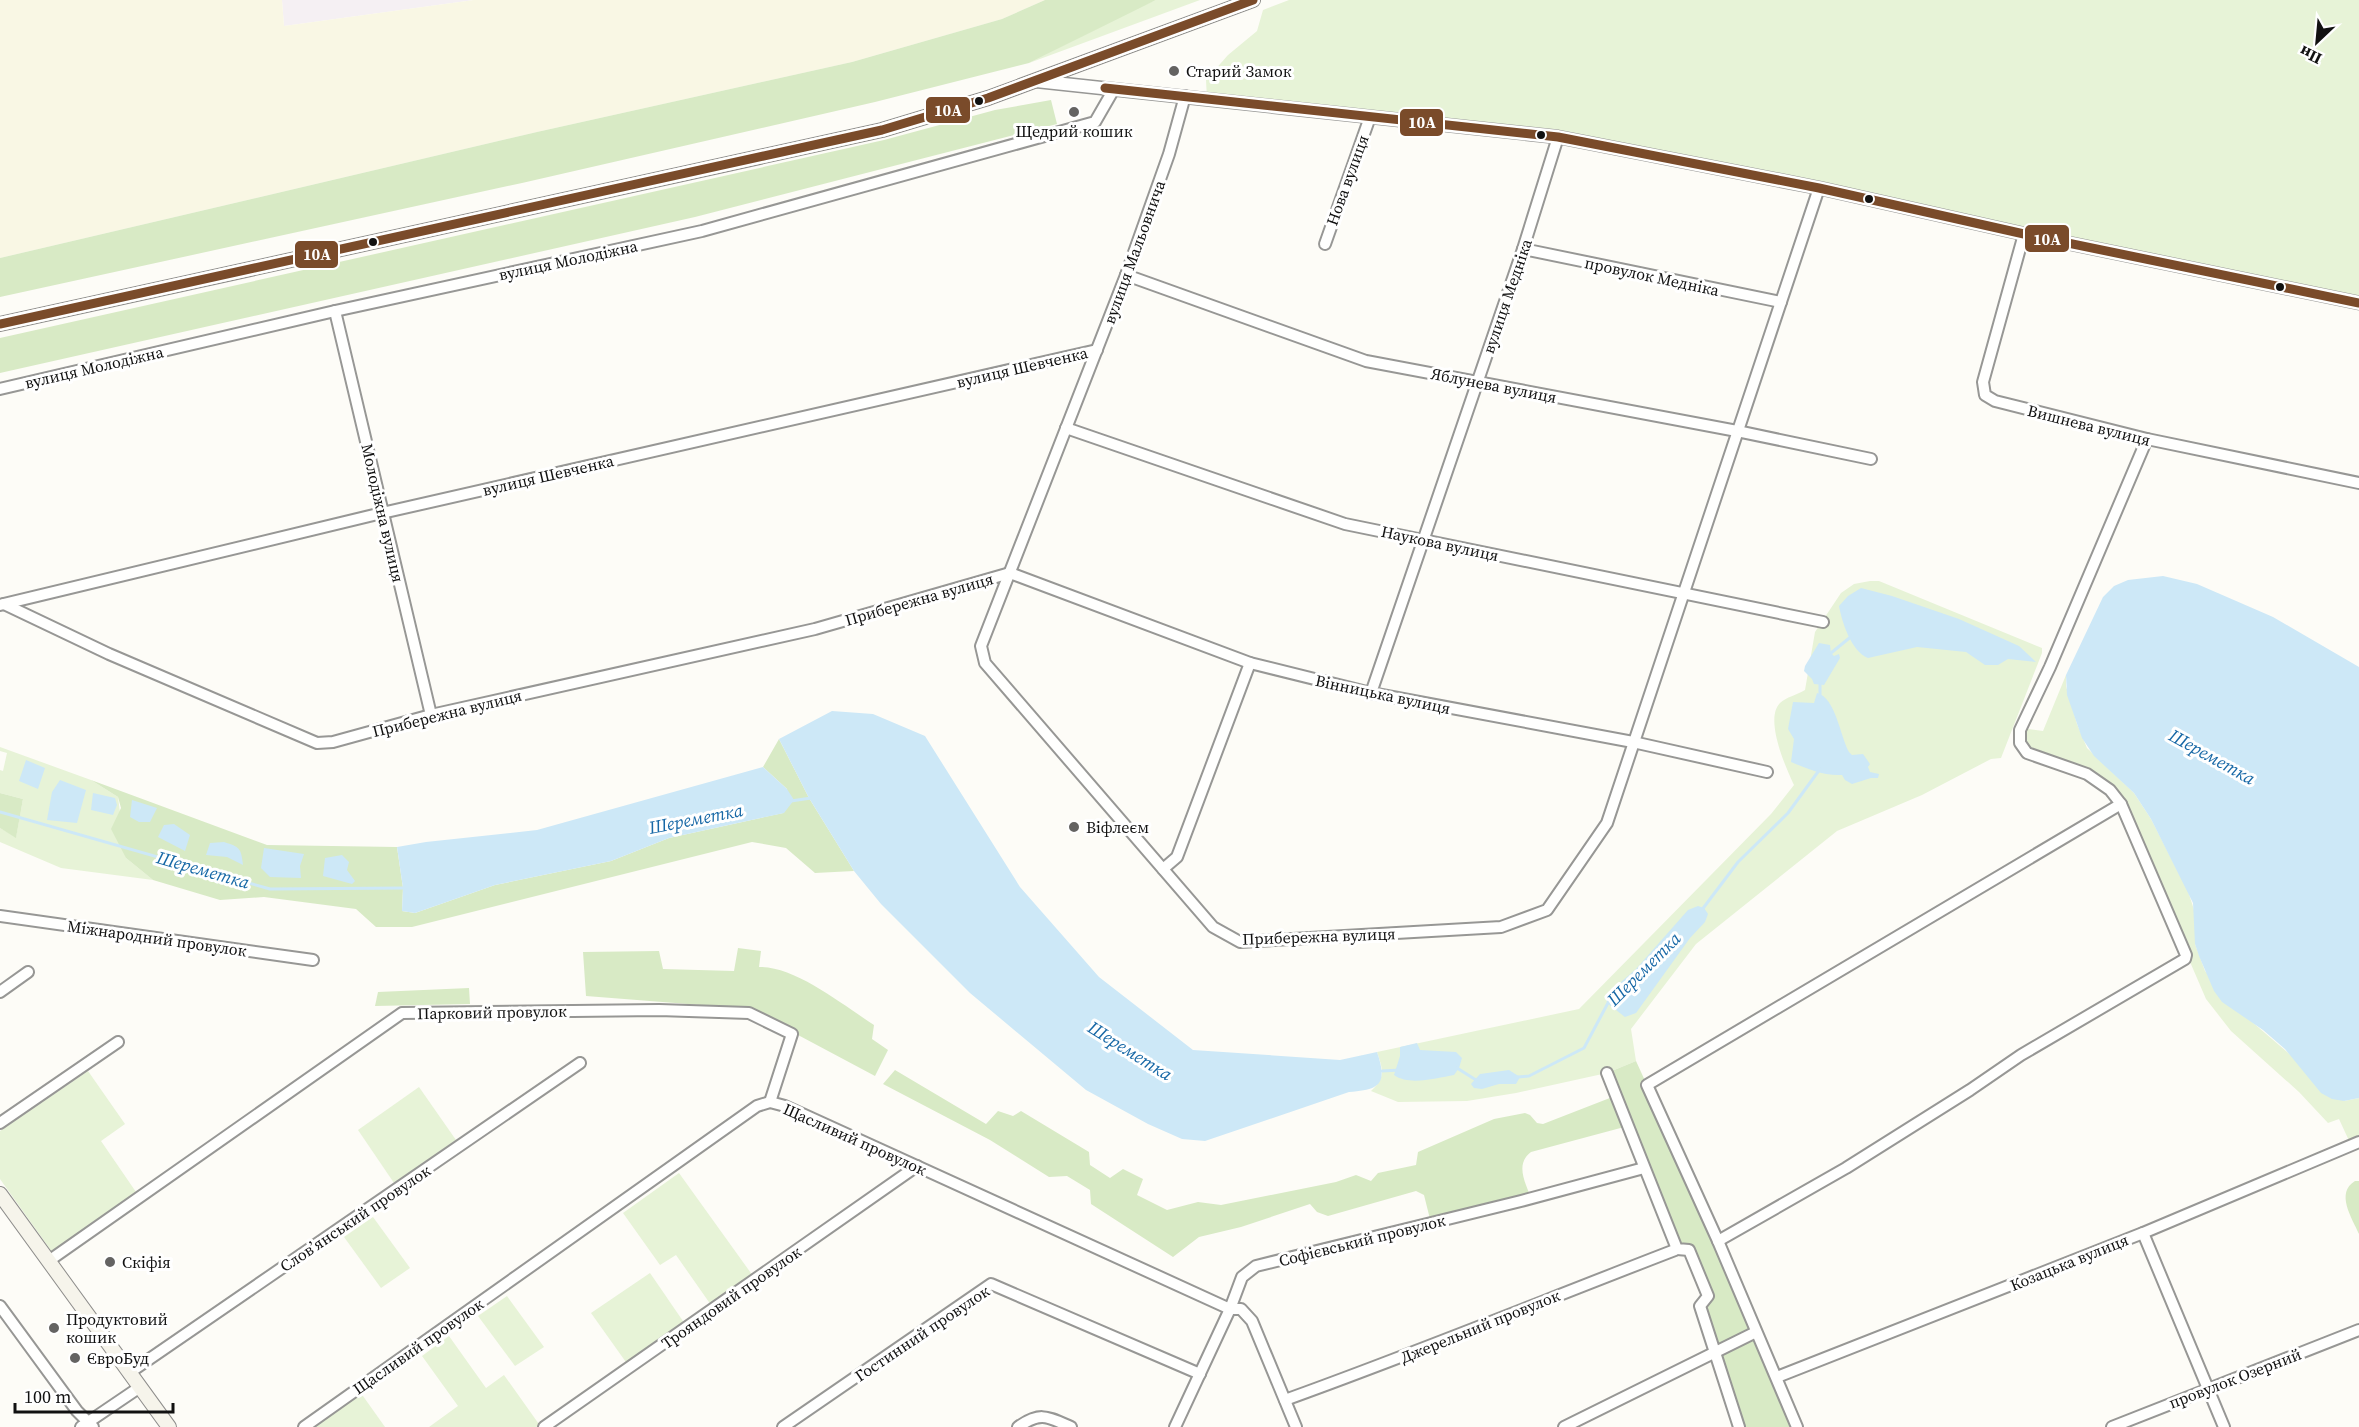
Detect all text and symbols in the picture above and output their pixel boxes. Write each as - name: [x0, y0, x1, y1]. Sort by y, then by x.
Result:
- north arrow: [2287, 12, 2347, 72]
- text: Пн: [2296, 41, 2325, 70]
- place label: Старий Замок: [1186, 60, 1292, 82]
- marker: Старий Замок: [1167, 64, 1181, 78]
- unlabelled marker: [973, 95, 985, 107]
- line badge: 10А: [925, 96, 971, 124]
- text: 10А: [934, 99, 962, 121]
- marker: Щедрий кошик: [1067, 105, 1081, 119]
- line badge: 10А: [1399, 108, 1444, 137]
- text: 10А: [1408, 111, 1436, 133]
- place label: Щедрий кошик: [1015, 120, 1133, 142]
- unlabelled marker: [1535, 129, 1547, 141]
- street label: Нова вулиця: [1320, 132, 1374, 228]
- street label: вулиця Мальовнича: [1098, 176, 1171, 327]
- unlabelled marker: [1863, 193, 1875, 205]
- line badge: 10А: [2024, 224, 2070, 253]
- text: 10А: [2033, 228, 2061, 250]
- street label: вулиця Молодіжна: [496, 234, 640, 285]
- street label: вулиця Медніка: [1477, 235, 1537, 356]
- unlabelled marker: [367, 236, 379, 248]
- line badge: 10А: [294, 240, 339, 269]
- text: 10А: [303, 243, 331, 265]
- street label: провулок Медніка: [1583, 251, 1722, 301]
- unlabelled marker: [2274, 281, 2286, 293]
- street label: вулиця Молодіжна: [22, 340, 166, 394]
- street label: вулиця Шевченка: [954, 341, 1091, 393]
- street label: Яблунева вулиця: [1429, 362, 1559, 408]
- street label: Вишнева вулиця: [2025, 399, 2153, 451]
- street label: Молодіжна вулиця: [356, 441, 410, 585]
- street label: вулиця Шевченка: [480, 449, 617, 501]
- street label: Наукова вулиця: [1379, 520, 1501, 566]
- street label: Прибережна вулиця: [842, 567, 996, 631]
- street label: Вінницька вулиця: [1313, 669, 1453, 719]
- street label: Прибережна вулиця: [370, 684, 524, 742]
- water label: Шереметка: [2164, 722, 2261, 791]
- water label: Шереметка: [646, 797, 746, 840]
- place label: Віфлеєм: [1086, 816, 1149, 838]
- marker: Віфлеєм: [1067, 820, 1081, 834]
- water label: Шереметка: [153, 844, 253, 895]
- street label: Міжнародний провулок: [66, 915, 248, 962]
- street label: Прибережна вулиця: [1242, 922, 1396, 950]
- water label: Шереметка: [1600, 926, 1687, 1012]
- street label: Парковий провулок: [417, 1000, 567, 1024]
- water label: Шереметка: [1082, 1014, 1178, 1087]
- street label: Щасливий провулок: [780, 1097, 930, 1181]
- street label: Словʼянський провулок: [275, 1159, 435, 1277]
- street label: Софієвський провулок: [1276, 1209, 1448, 1271]
- street label: Козацька вулиця: [2007, 1228, 2131, 1296]
- street label: Трояндовий провулок: [657, 1240, 805, 1354]
- place label: Скіфія: [122, 1251, 171, 1273]
- marker: Скіфія: [103, 1255, 117, 1269]
- street label: Гостинний провулок: [850, 1280, 994, 1386]
- street label: Джерельний провулок: [1397, 1284, 1563, 1368]
- street label: Щасливий провулок: [348, 1293, 488, 1399]
- place label: Продуктовий кошик: [66, 1308, 168, 1348]
- marker: Продуктовий кошик: [47, 1321, 61, 1335]
- street label: провулок Озерний: [2165, 1343, 2305, 1413]
- place label: ЄвроБуд: [87, 1347, 149, 1369]
- marker: ЄвроБуд: [68, 1351, 82, 1365]
- scale bar: [15, 1376, 172, 1414]
- text: 100 m: [24, 1384, 71, 1409]

